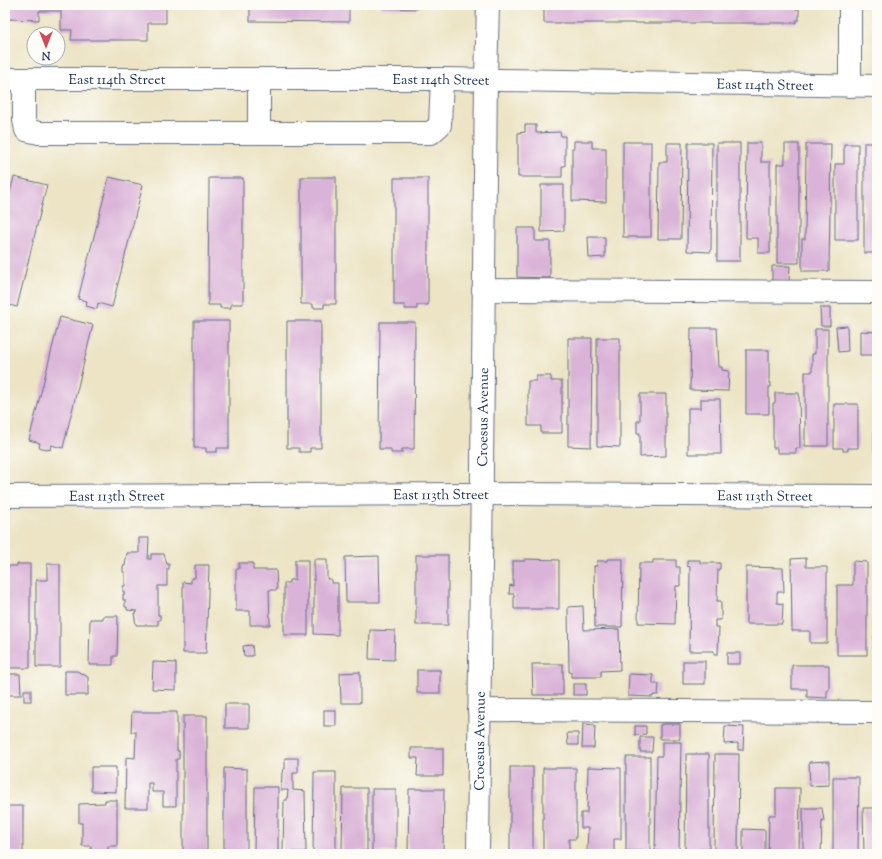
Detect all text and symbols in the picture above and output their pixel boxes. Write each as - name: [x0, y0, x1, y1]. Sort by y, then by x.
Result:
- north arrow: [26, 26, 66, 66]
- text: N: [41, 47, 51, 63]
- street label: East 114th Street: [69, 71, 166, 91]
- street label: East 114th Street: [393, 71, 490, 92]
- street label: East 114th Street: [716, 75, 814, 97]
- street label: Croesus Avenue: [474, 367, 495, 467]
- street label: East 113th Street: [393, 486, 489, 506]
- street label: East 113th Street: [69, 487, 165, 508]
- street label: East 113th Street: [717, 487, 813, 508]
- street label: Croesus Avenue: [471, 691, 492, 791]

